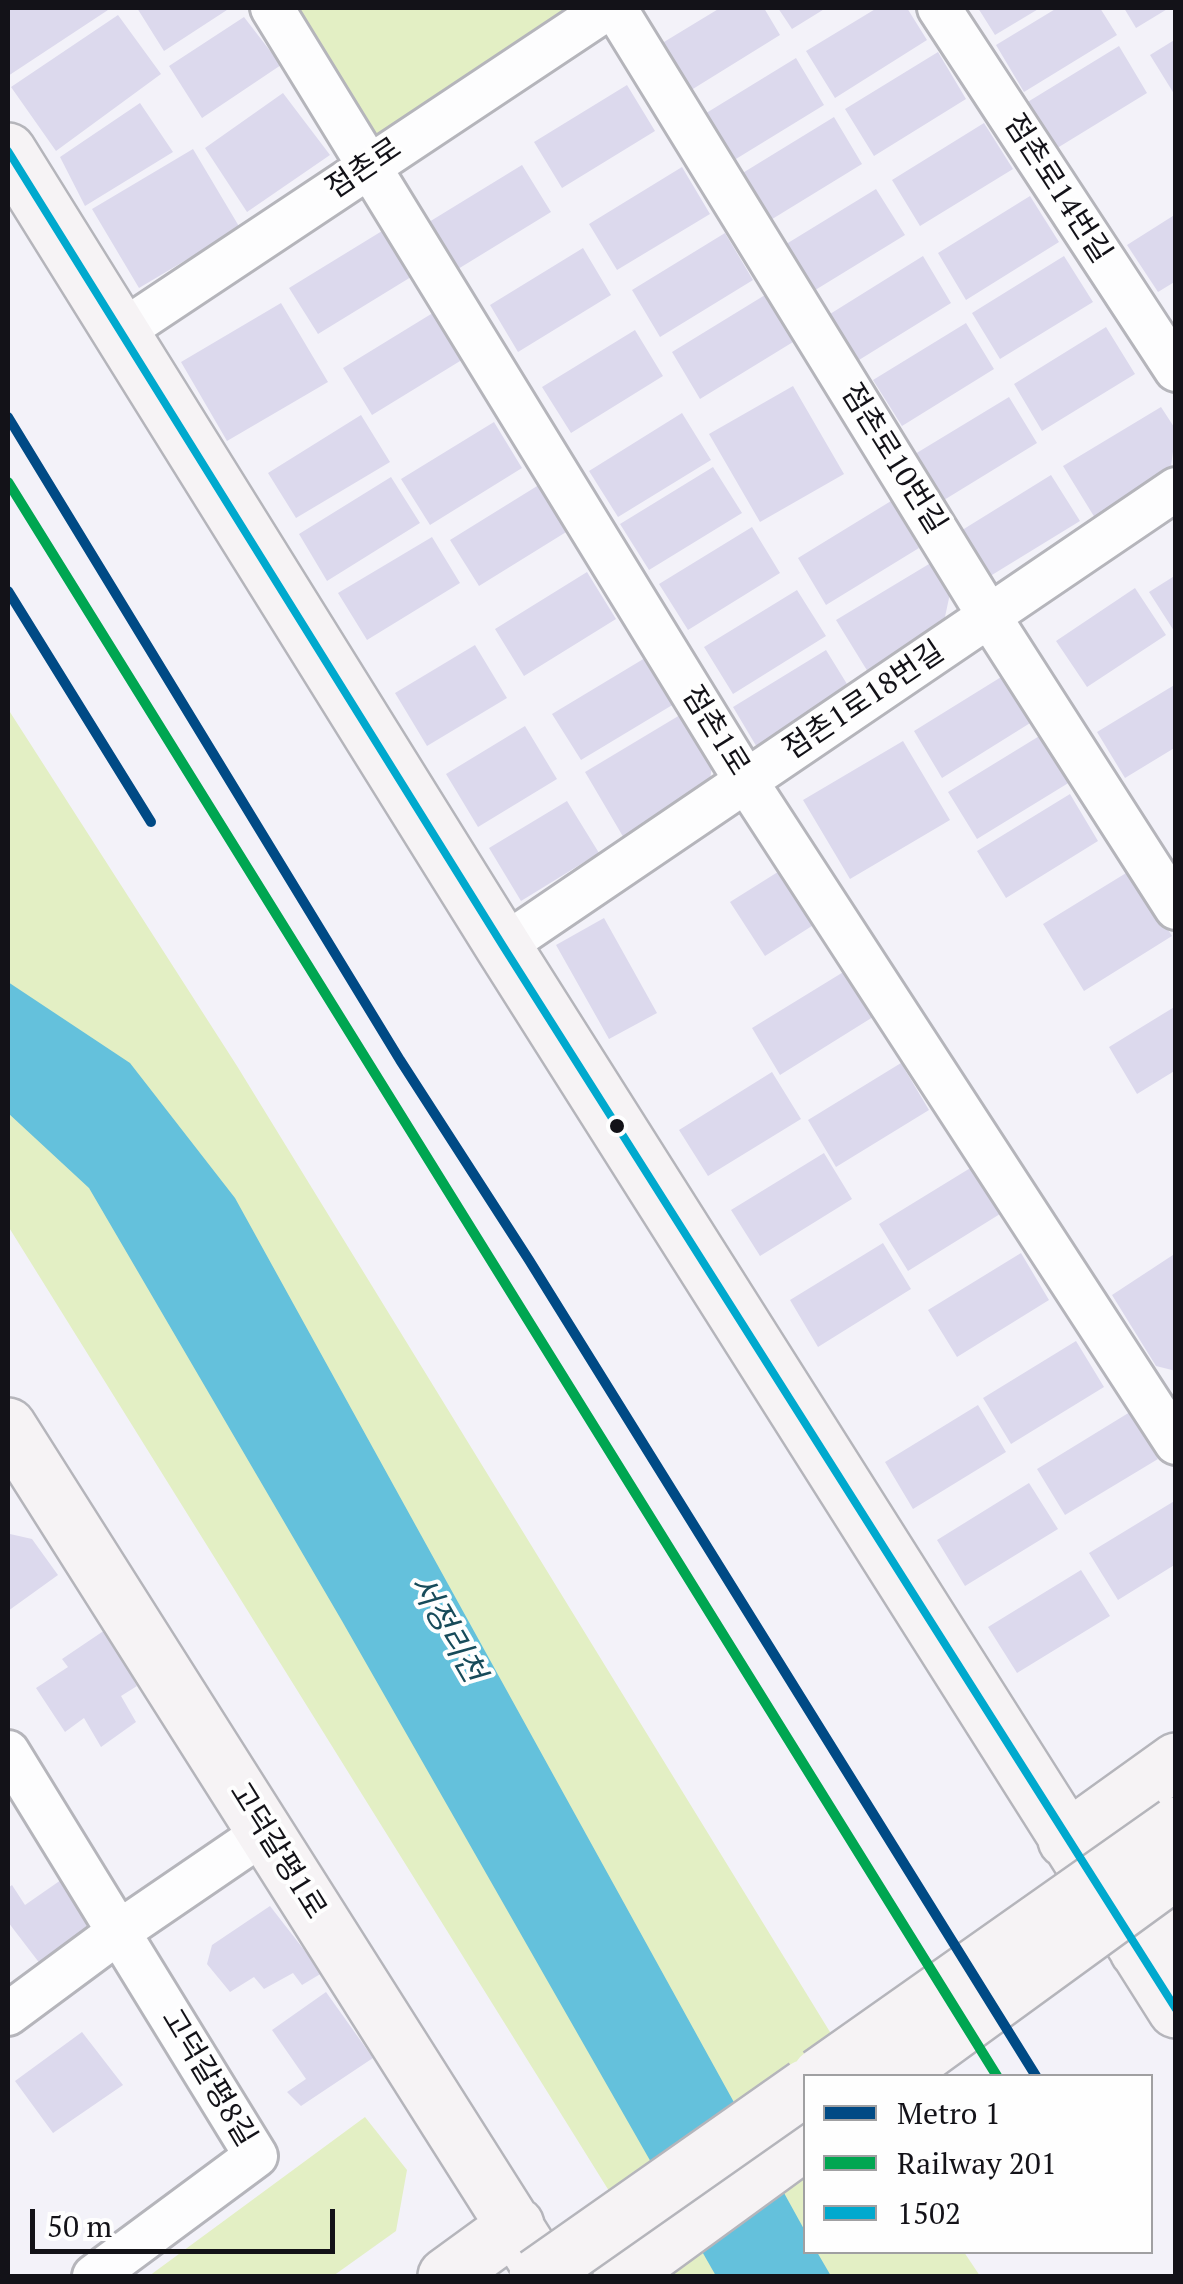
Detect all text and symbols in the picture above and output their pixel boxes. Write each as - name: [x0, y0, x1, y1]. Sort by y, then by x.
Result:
- street label: 점촌로14번길: [996, 108, 1118, 270]
- street label: 점촌로: [320, 131, 408, 207]
- street label: 점촌로10번길: [833, 377, 953, 541]
- street label: 점촌1로18번길: [777, 634, 951, 768]
- street label: 점촌1로: [674, 680, 756, 782]
- unlabelled marker: [607, 1116, 627, 1136]
- water label: 서정리천: [400, 1568, 492, 1690]
- street label: 고덕갈평1로: [221, 1776, 333, 1926]
- street label: 고덕갈평8길: [153, 2003, 263, 2153]
- legend: [803, 2074, 1153, 2254]
- text: Metro 1: [897, 2093, 1001, 2133]
- text: Railway 201: [897, 2143, 1057, 2183]
- scale bar: [35, 2189, 340, 2251]
- text: 1502: [897, 2193, 961, 2233]
- text: 50 m: [47, 2206, 112, 2246]

